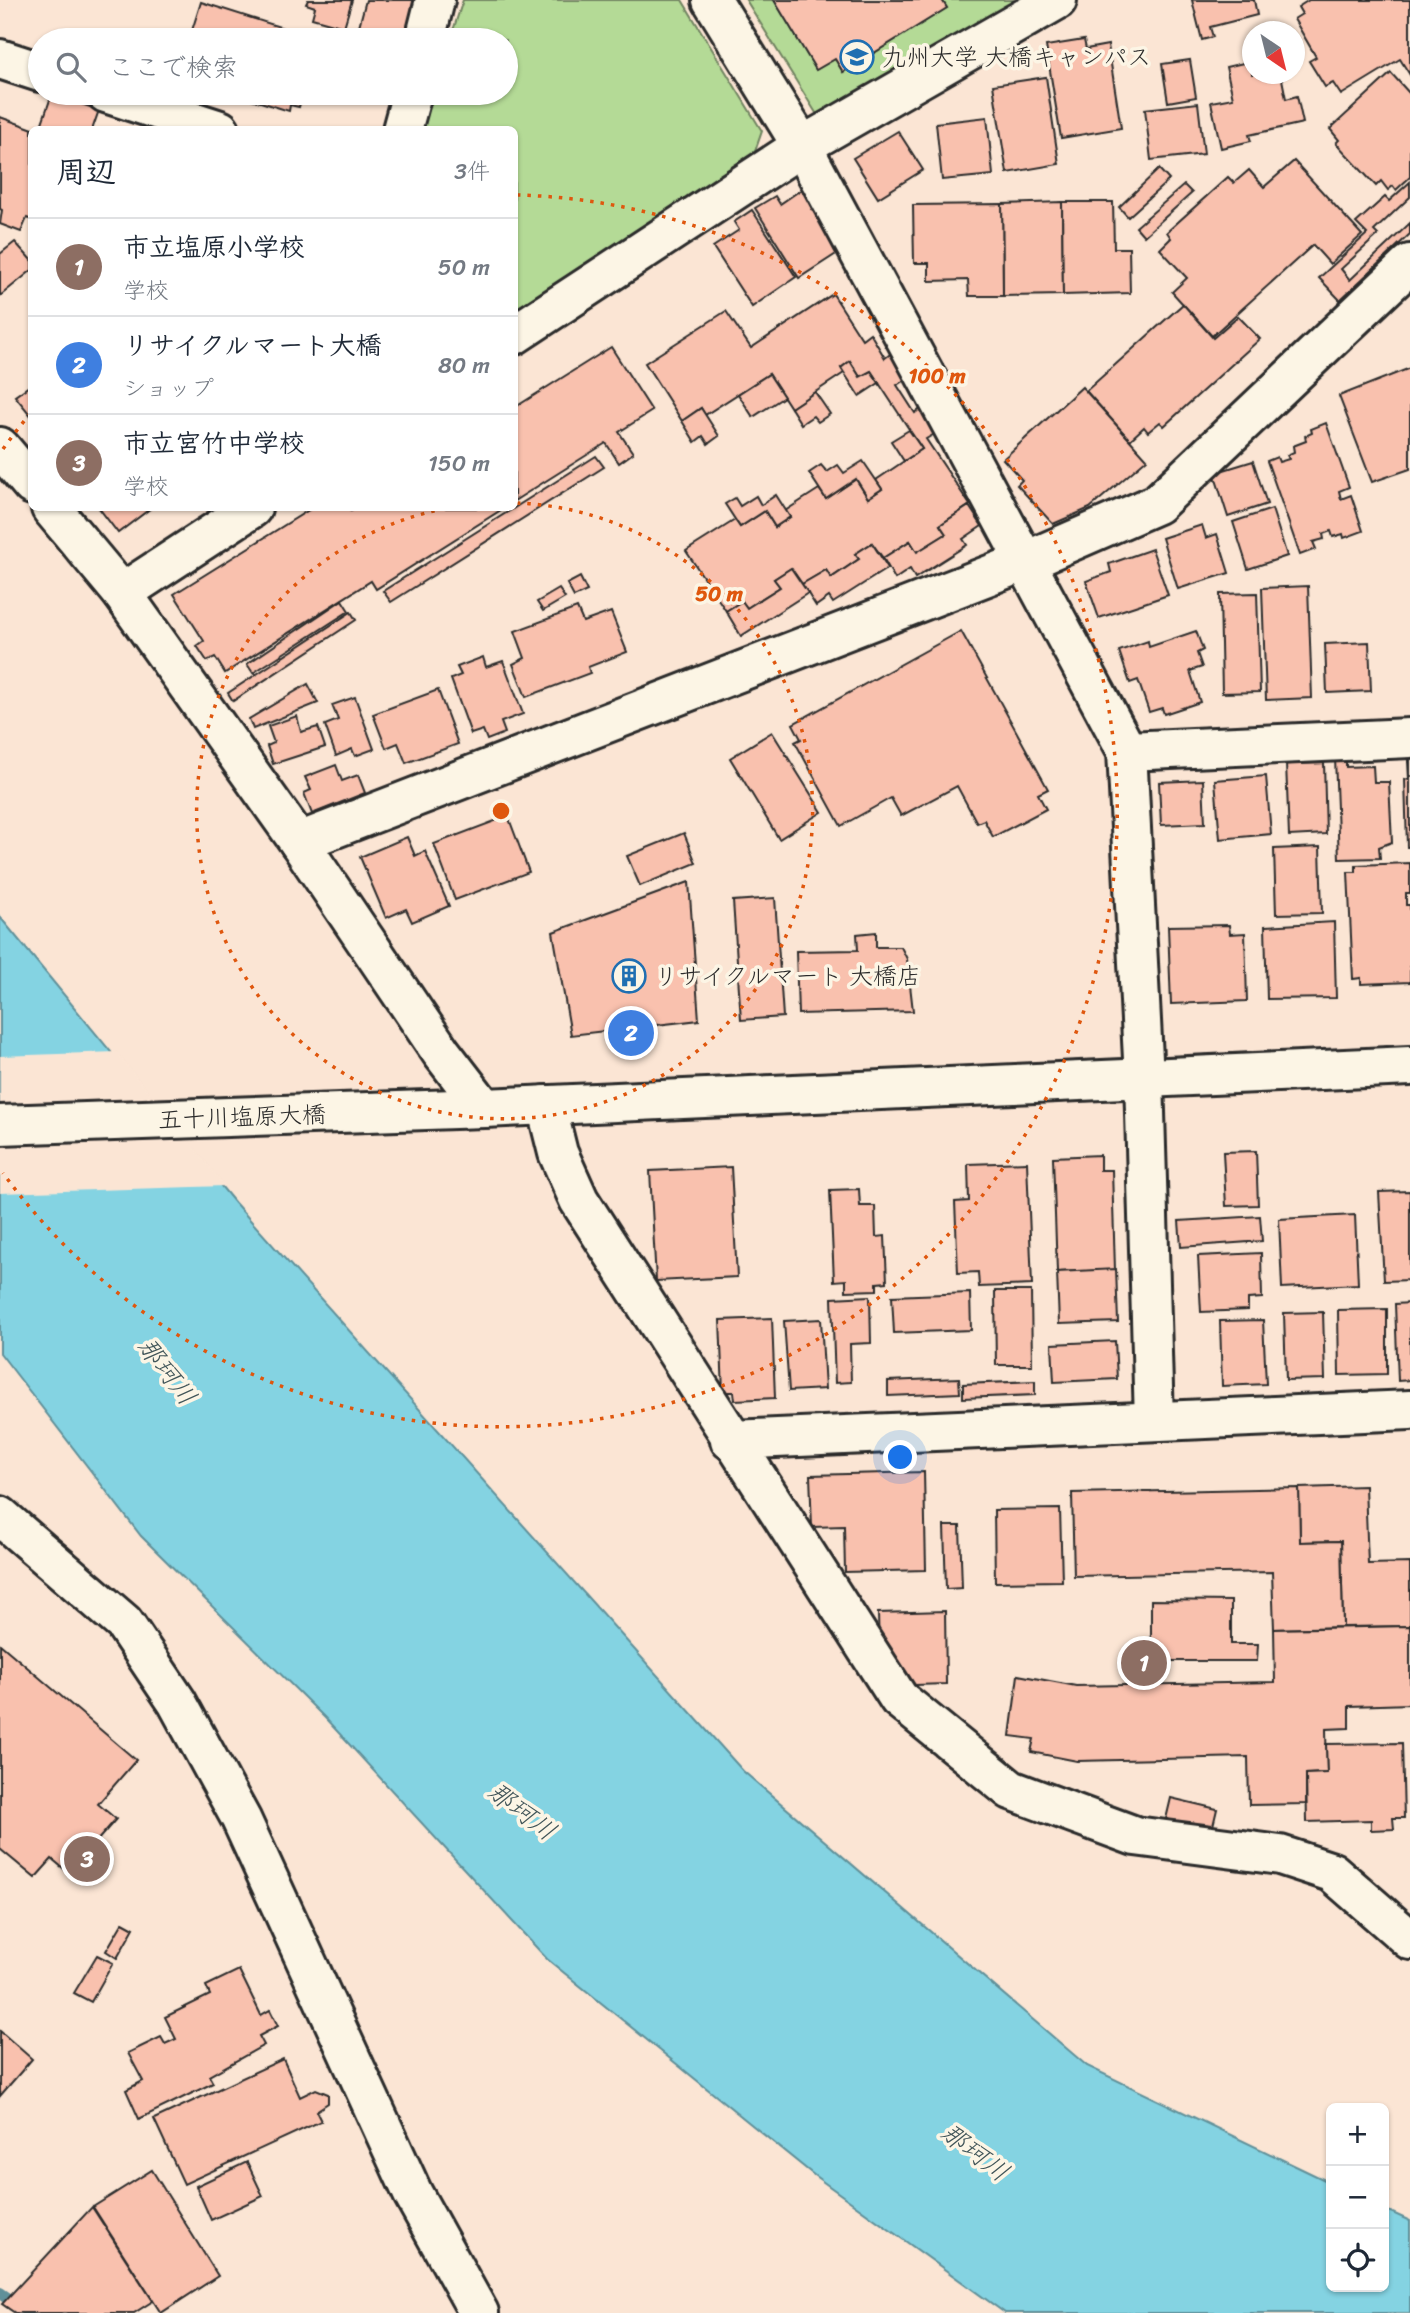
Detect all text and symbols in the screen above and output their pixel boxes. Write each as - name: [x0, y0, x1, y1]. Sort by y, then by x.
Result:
- north arrow: [1242, 21, 1305, 84]
- search box: [28, 28, 518, 105]
- place label: 九州大学 大橋キャンパス: [882, 36, 1151, 78]
- school or university icon: 九州大学 大橋キャンパス: [838, 38, 876, 76]
- text: ここで検索: [108, 44, 238, 90]
- icon: search: [52, 48, 90, 86]
- text: 周辺: [56, 145, 116, 199]
- text: 3件: [454, 151, 490, 192]
- text: 市立塩原小学校: [123, 224, 305, 270]
- text: 1: [74, 247, 84, 288]
- text: 50 m: [438, 247, 490, 288]
- text: 学校: [123, 270, 169, 311]
- text: リサイクルマート大橋: [123, 322, 381, 368]
- text: 2: [72, 345, 86, 386]
- text: 80 m: [438, 345, 490, 386]
- text: 100 m: [908, 357, 966, 395]
- text: ショップ: [123, 368, 214, 409]
- text: 市立宮竹中学校: [123, 420, 305, 466]
- text: 3: [73, 443, 85, 484]
- text: 150 m: [428, 443, 490, 484]
- text: 学校: [123, 466, 169, 507]
- text: 50 m: [695, 575, 744, 613]
- centre of rings: [489, 799, 513, 823]
- place label: リサイクルマート 大橋店: [654, 955, 921, 997]
- building icon: リサイクルマート 大橋店: [610, 957, 648, 995]
- pin: 2: [608, 1007, 654, 1059]
- street label: 五十川塩原大橋: [157, 1093, 327, 1141]
- water label: 那珂川: [125, 1326, 209, 1416]
- your location: [883, 1440, 917, 1474]
- pin: 1: [1121, 1637, 1167, 1689]
- water label: 那珂川: [477, 1769, 567, 1853]
- pin: 3: [64, 1833, 110, 1885]
- map controls: [1326, 2103, 1389, 2292]
- button: +: [1326, 2103, 1389, 2166]
- water label: 那珂川: [930, 2110, 1020, 2194]
- button: −: [1326, 2166, 1389, 2229]
- button: locate: [1326, 2229, 1389, 2292]

